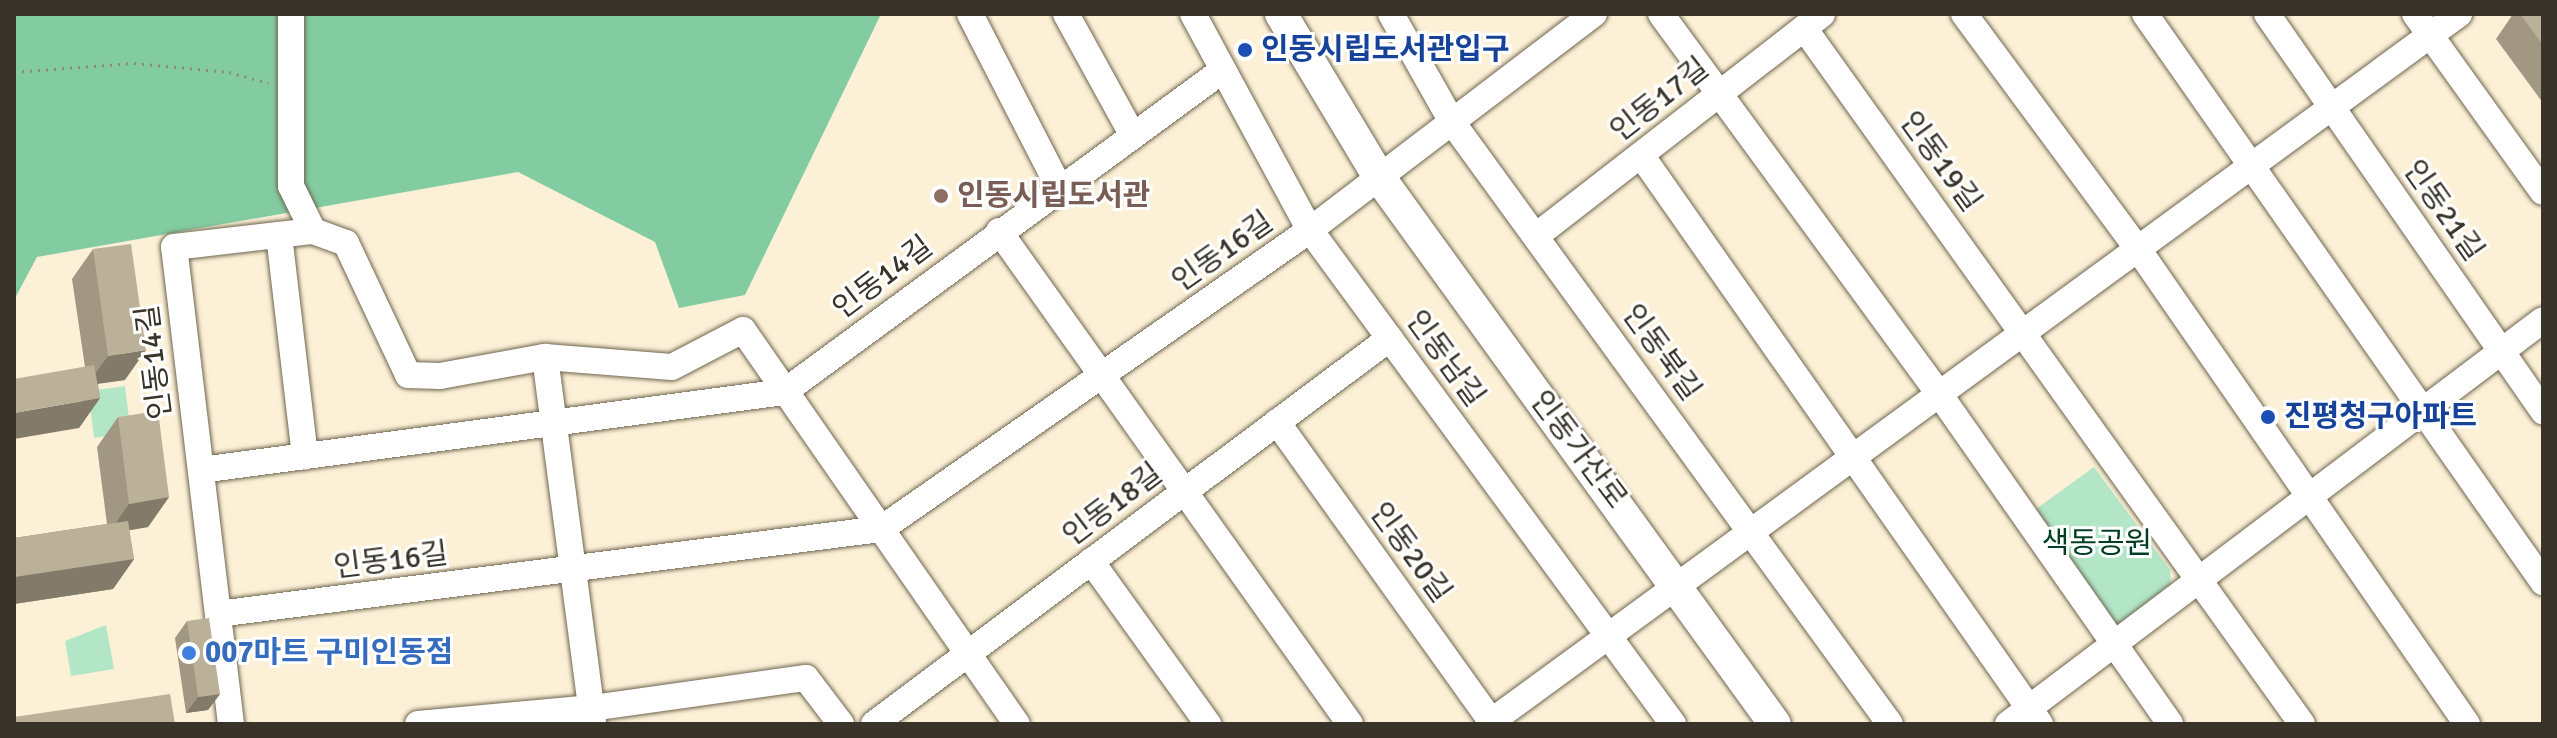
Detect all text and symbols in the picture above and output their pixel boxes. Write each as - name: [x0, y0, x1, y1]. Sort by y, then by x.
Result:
- place label: 인동시립도서관입구: [1261, 32, 1509, 68]
- marker: 인동시립도서관입구: [1236, 41, 1254, 59]
- street label: 인동17길: [1604, 50, 1716, 150]
- street label: 인동19길: [1892, 105, 1988, 219]
- street label: 인동21길: [2395, 153, 2491, 269]
- place label: 인동시립도서관: [957, 178, 1150, 214]
- marker: 인동시립도서관: [932, 187, 950, 205]
- street label: 인동16길: [1165, 204, 1281, 300]
- street label: 인동14길: [826, 229, 940, 327]
- street label: 인동북길: [1614, 298, 1708, 408]
- street label: 인동14길: [130, 303, 180, 421]
- street label: 인동남길: [1398, 304, 1492, 414]
- street label: 인동가산로: [1522, 384, 1634, 516]
- place label: 진평청구아파트: [2284, 399, 2477, 435]
- marker: 진평청구아파트: [2259, 408, 2277, 426]
- street label: 인동18길: [1056, 456, 1170, 554]
- street label: 인동20길: [1362, 496, 1458, 610]
- park label: 색동공원: [2042, 526, 2152, 562]
- street label: 인동16길: [332, 536, 450, 586]
- place label: 007마트 구미인동점: [205, 635, 453, 671]
- marker: 007마트 구미인동점: [180, 644, 198, 662]

